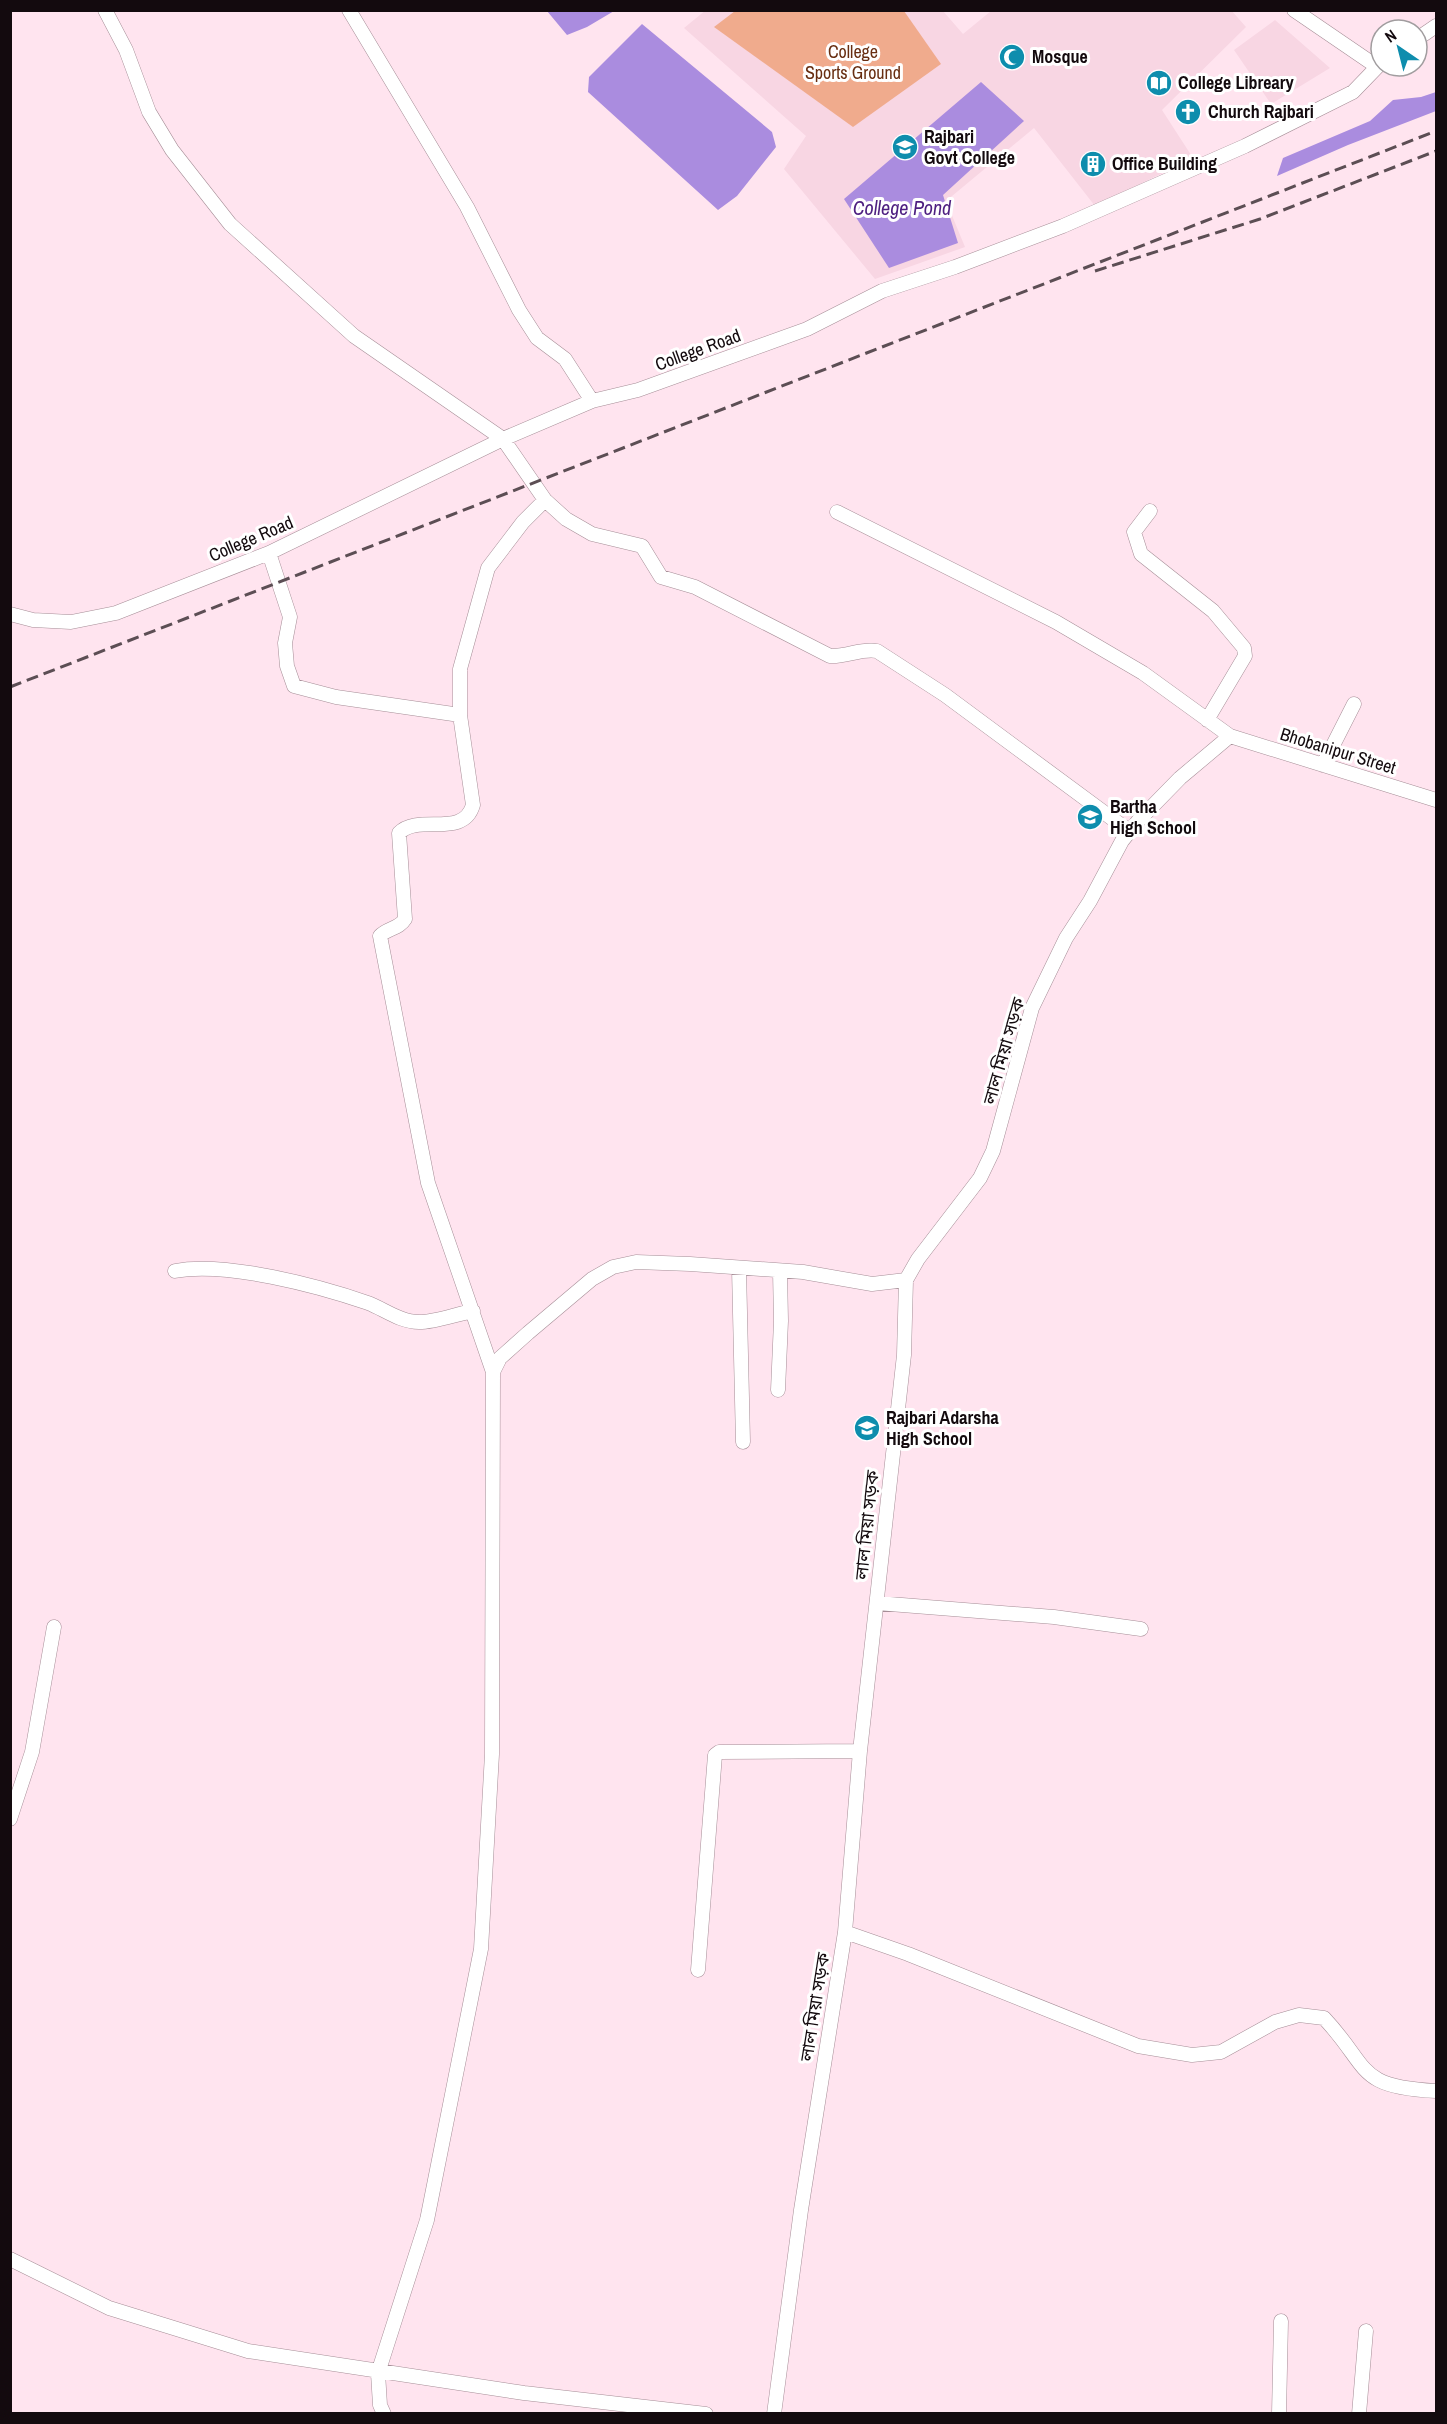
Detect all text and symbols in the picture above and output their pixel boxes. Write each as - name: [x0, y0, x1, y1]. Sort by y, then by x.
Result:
- north arrow: [1369, 18, 1429, 78]
- text: N: [1380, 24, 1401, 47]
- park label: College Sports Ground: [805, 39, 901, 85]
- mosque icon: Mosque: [997, 42, 1027, 72]
- place label: Mosque: [1032, 44, 1088, 69]
- library icon: College Libreary: [1144, 68, 1174, 98]
- place label: College Libreary: [1178, 70, 1294, 95]
- church icon: Church Rajbari: [1173, 97, 1203, 127]
- place label: Church Rajbari: [1208, 99, 1314, 124]
- place label: Rajbari Govt College: [924, 124, 1015, 170]
- school or university icon: Rajbari Govt College: [890, 132, 920, 162]
- building icon: Office Building: [1078, 149, 1108, 179]
- place label: Office Building: [1112, 151, 1217, 176]
- water label: College Pond: [853, 194, 952, 221]
- street label: College Road: [652, 322, 744, 377]
- street label: College Road: [205, 510, 297, 568]
- street label: Bhobanipur Street: [1277, 721, 1399, 780]
- place label: Bartha High School: [1110, 794, 1196, 840]
- school or university icon: Bartha High School: [1075, 802, 1105, 832]
- street label: লাল মিয়া সড়ক: [976, 994, 1031, 1108]
- place label: Rajbari Adarsha High School: [886, 1405, 999, 1451]
- school or university icon: Rajbari Adarsha High School: [852, 1413, 882, 1443]
- street label: লাল মিয়া সড়ক: [848, 1469, 885, 1582]
- street label: লাল মিয়া সড়ক: [793, 1950, 836, 2064]

